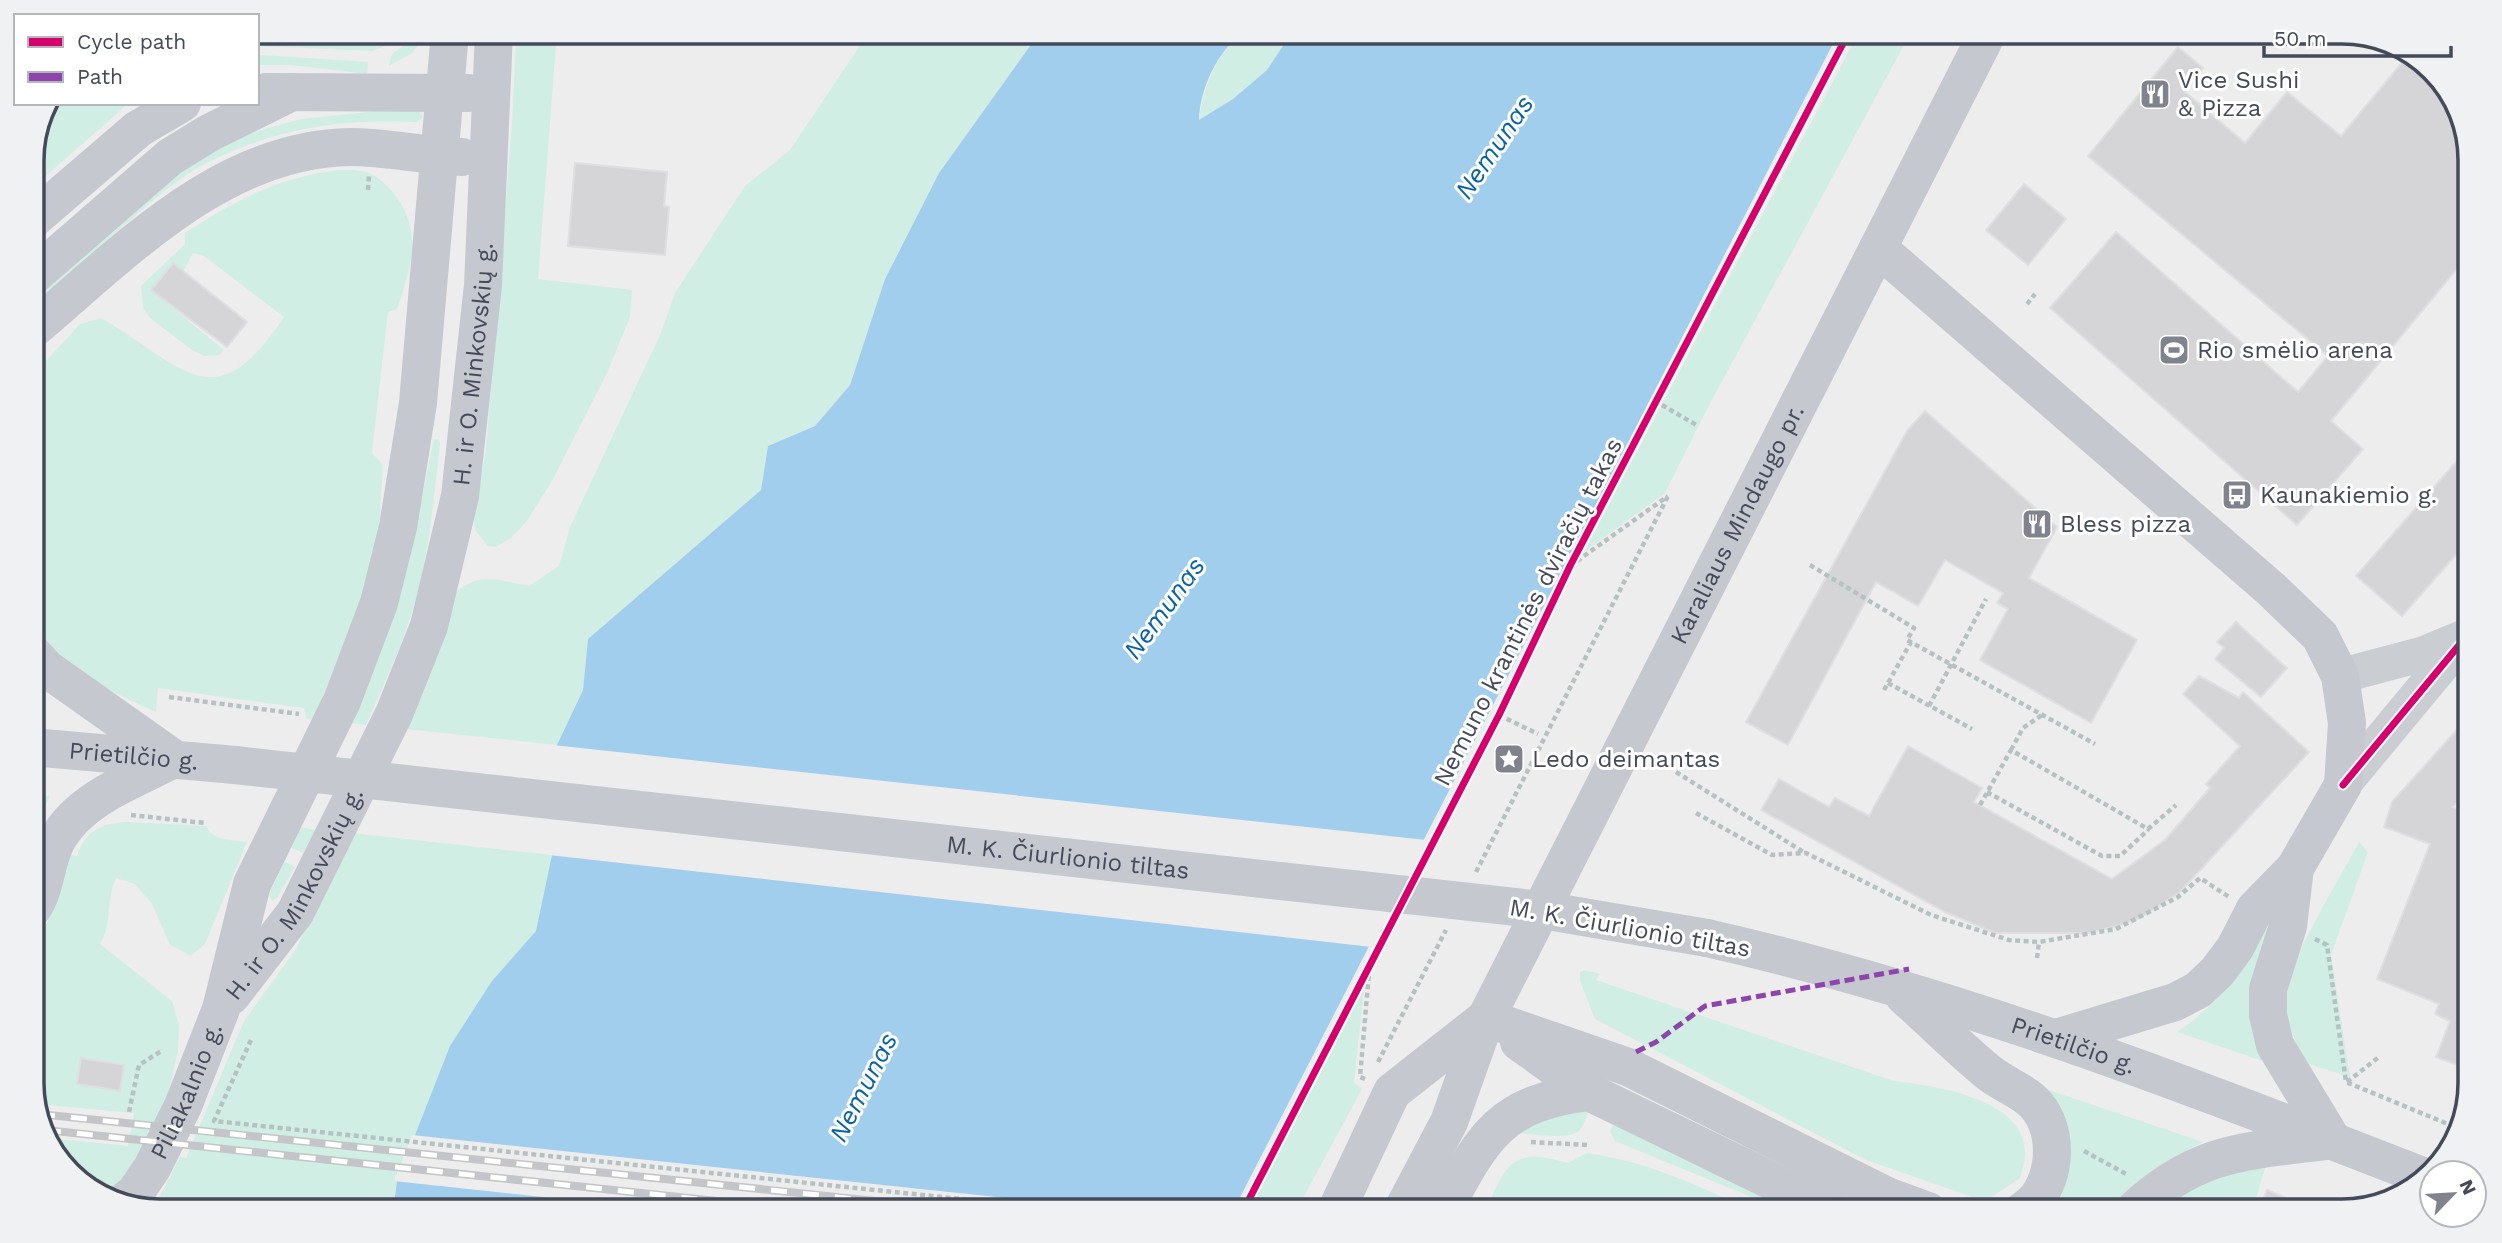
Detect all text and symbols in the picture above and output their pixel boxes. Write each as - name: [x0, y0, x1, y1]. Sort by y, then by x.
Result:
- legend: [14, 14, 259, 105]
- scale bar: [2264, 14, 2451, 58]
- text: 50 m: [2274, 26, 2326, 51]
- text: Cycle path: [77, 29, 186, 54]
- text: Path: [77, 64, 123, 89]
- place label: Vice Sushi & Pizza: [2178, 66, 2299, 122]
- restaurant icon: Vice Sushi & Pizza: [2138, 77, 2172, 111]
- water label: Nemunas: [1449, 90, 1539, 204]
- street label: H. ir O. Minkovskių g.: [447, 242, 499, 487]
- sports icon: Rio smėlio arena: [2157, 333, 2191, 367]
- place label: Rio smėlio arena: [2197, 336, 2393, 364]
- street label: Karaliaus Mindaugo pr.: [1665, 400, 1810, 649]
- street label: Nemuno krantinės dviračių takas: [1428, 434, 1628, 790]
- bus stop icon: Kaunakiemio g.: [2220, 478, 2254, 512]
- place label: Kaunakiemio g.: [2260, 481, 2437, 509]
- restaurant icon: Bless pizza: [2020, 507, 2054, 541]
- place label: Bless pizza: [2060, 510, 2191, 538]
- water label: Nemunas: [1117, 551, 1211, 665]
- street label: Prietilčio g.: [68, 736, 199, 776]
- place icon: Ledo deimantas: [1492, 742, 1526, 776]
- place label: Ledo deimantas: [1532, 745, 1720, 773]
- street label: H. ir O. Minkovskių g.: [219, 783, 369, 1005]
- street label: M. K. Čiurlionio tiltas: [945, 830, 1191, 885]
- street label: M. K. Čiurlionio tiltas: [1507, 893, 1753, 963]
- street label: Prietilčio g.: [2008, 1011, 2139, 1080]
- street label: Piliakalnio g.: [145, 1019, 228, 1164]
- water label: Nemunas: [823, 1028, 903, 1146]
- north arrow: [2418, 1159, 2488, 1229]
- text: N: [2455, 1176, 2481, 1198]

